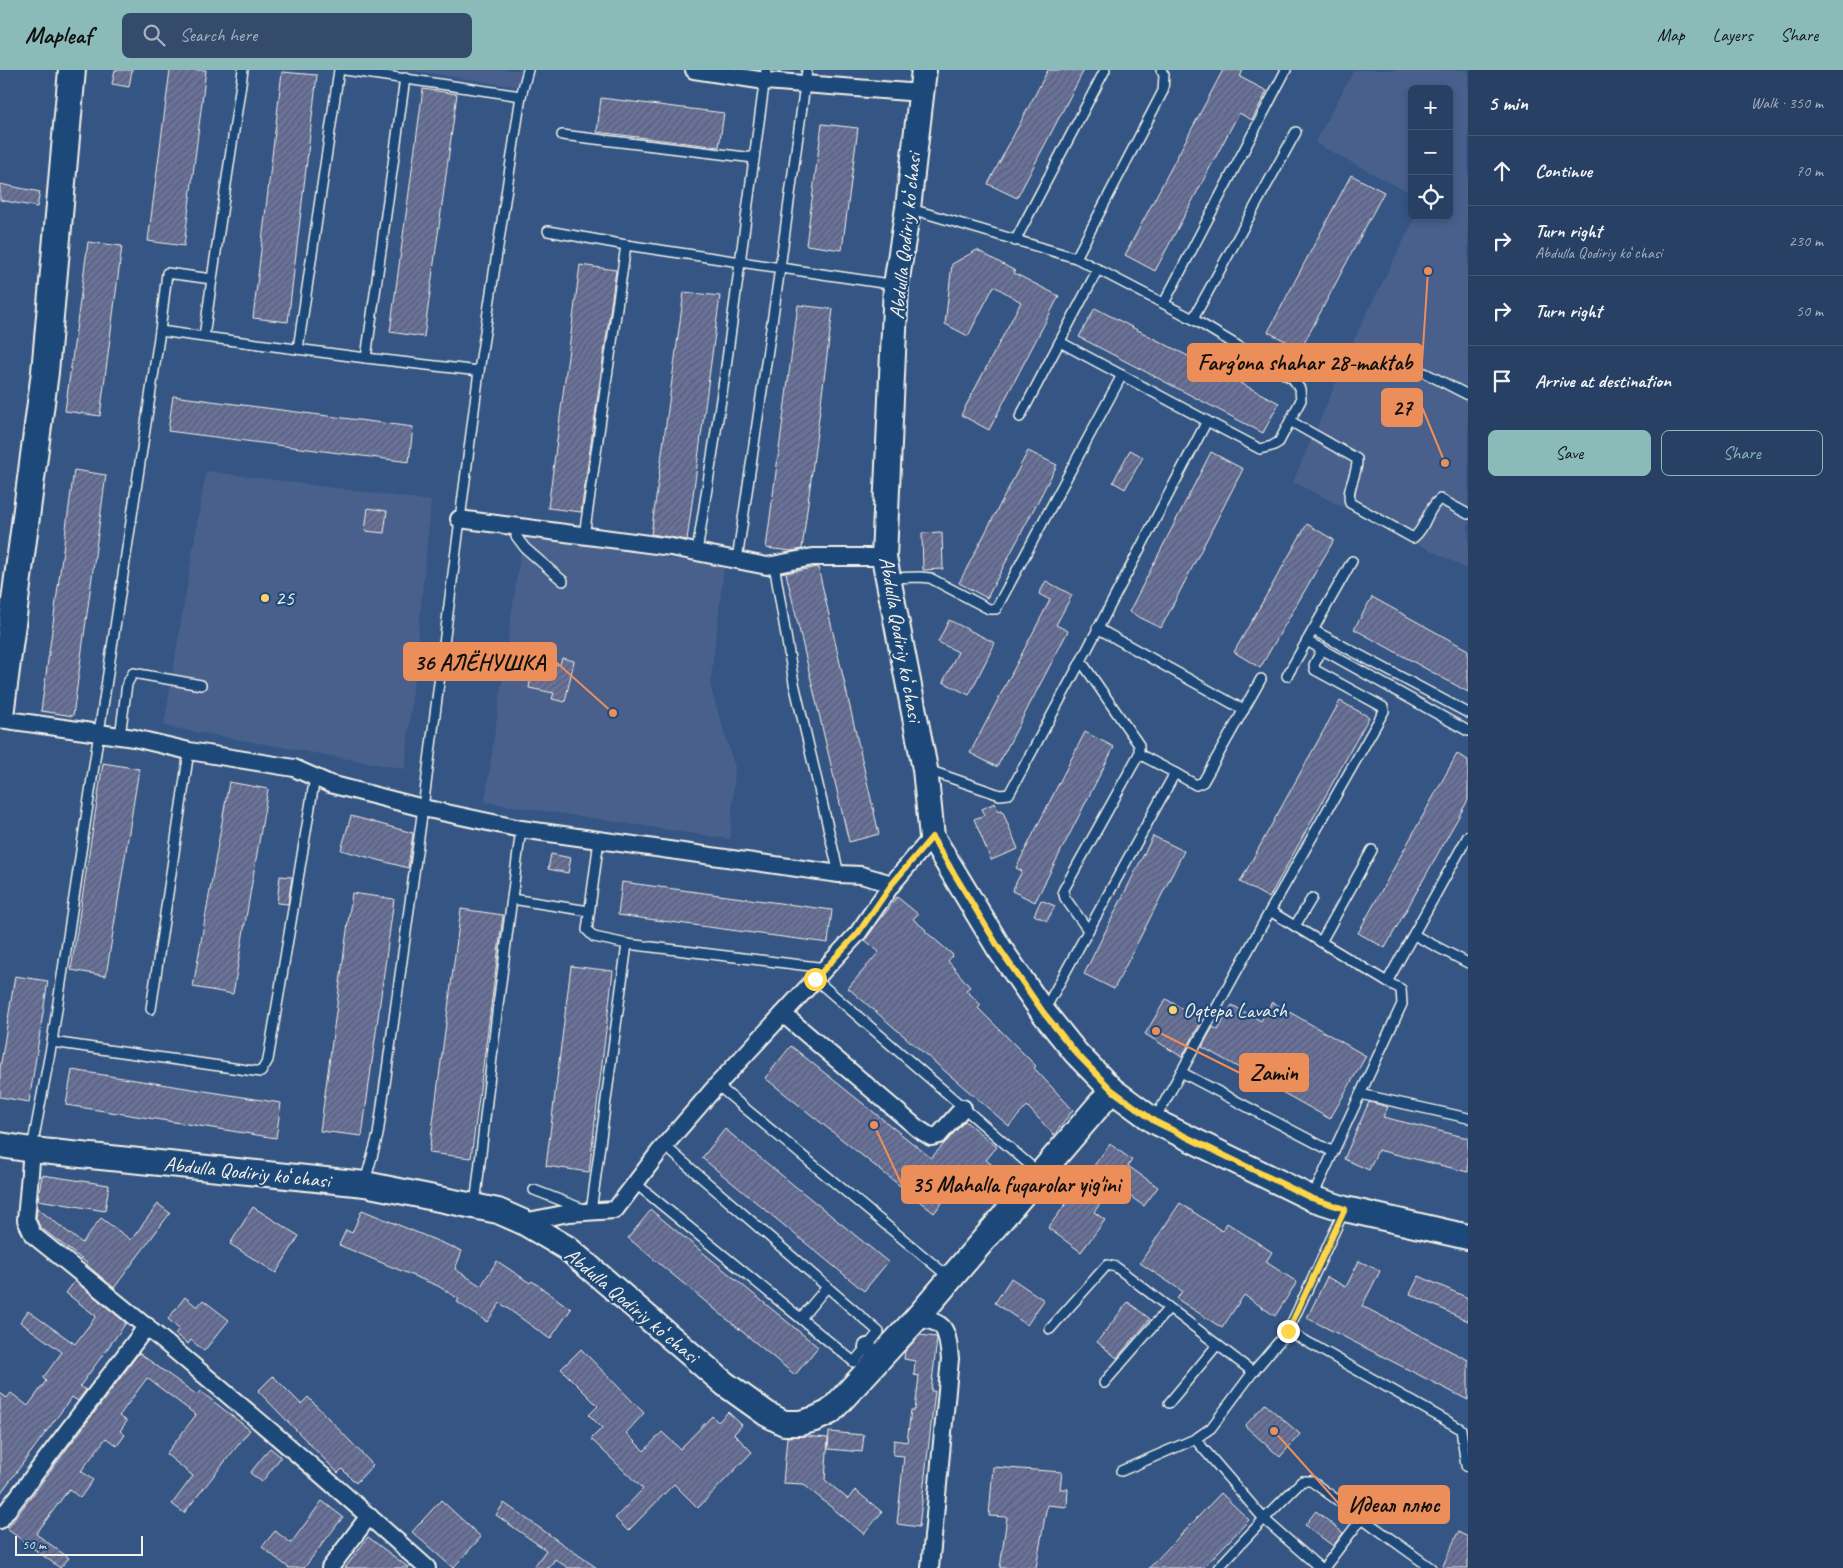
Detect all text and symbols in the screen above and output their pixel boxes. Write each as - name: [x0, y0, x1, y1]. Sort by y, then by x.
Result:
- search box: [122, 13, 472, 58]
- text: Mapleaf: [25, 20, 92, 50]
- icon: search: [140, 21, 168, 49]
- text: Search here: [180, 23, 257, 47]
- text: Map: [1657, 24, 1685, 46]
- text: Layers: [1713, 24, 1752, 46]
- text: Share: [1780, 24, 1818, 46]
- map controls: [1408, 85, 1453, 220]
- button: +: [1408, 85, 1453, 130]
- text: 5 min: [1488, 90, 1528, 116]
- text: Walk · 350 m: [1751, 93, 1823, 113]
- button: −: [1408, 130, 1453, 175]
- street label: Abdulla Qodiriy koʻchasi: [883, 148, 927, 320]
- icon: ahead: [1488, 157, 1516, 185]
- text: Continue: [1535, 159, 1592, 183]
- text: 70 m: [1796, 161, 1823, 181]
- button: locate: [1408, 175, 1453, 220]
- text: Turn right: [1535, 219, 1602, 243]
- icon: right: [1488, 227, 1516, 255]
- text: 230 m: [1789, 231, 1823, 251]
- text: Abdulla Qodiriy koʻchasi: [1535, 243, 1662, 263]
- icon: right: [1488, 297, 1516, 325]
- text: Turn right: [1535, 299, 1602, 323]
- text: 50 m: [1796, 301, 1823, 321]
- callout: Farg'ona shahar 28-maktab: [1188, 344, 1422, 381]
- text: Farg'ona shahar 28-maktab: [1198, 349, 1414, 377]
- icon: arrive: [1488, 367, 1516, 395]
- text: Arrive at destination: [1535, 369, 1671, 393]
- callout: 27: [1382, 389, 1422, 426]
- text: 27: [1392, 394, 1414, 422]
- button: Save: [1488, 430, 1651, 476]
- button: Share: [1661, 430, 1823, 476]
- street label: Abdulla Qodiriy koʻchasi: [874, 554, 929, 727]
- place label: 25: [275, 585, 295, 611]
- marker: 25: [259, 592, 271, 604]
- callout: 36 АЛЁНУШКА: [404, 643, 556, 680]
- text: 36 АЛЁНУШКА: [414, 649, 546, 677]
- route start: [804, 968, 827, 991]
- place label: Oqtepa Lavash: [1183, 997, 1287, 1023]
- marker: Oqtepa Lavash: [1167, 1004, 1179, 1016]
- callout: Zamin: [1240, 1054, 1308, 1091]
- text: Zamin: [1250, 1059, 1299, 1087]
- street label: Abdulla Qodiriy koʻchasi: [163, 1150, 335, 1194]
- callout: 35 Mahalla fuqarolar yig'ini: [902, 1166, 1130, 1203]
- text: 35 Mahalla fuqarolar yig'ini: [912, 1171, 1123, 1199]
- street label: Abdulla Qodiriy koʻchasi: [560, 1241, 707, 1371]
- route end: [1277, 1320, 1300, 1343]
- callout: Идеал плюс: [1339, 1486, 1449, 1523]
- text: Идеал плюс: [1348, 1491, 1441, 1519]
- scale bar: [15, 1533, 142, 1556]
- text: 50 m: [22, 1536, 46, 1553]

